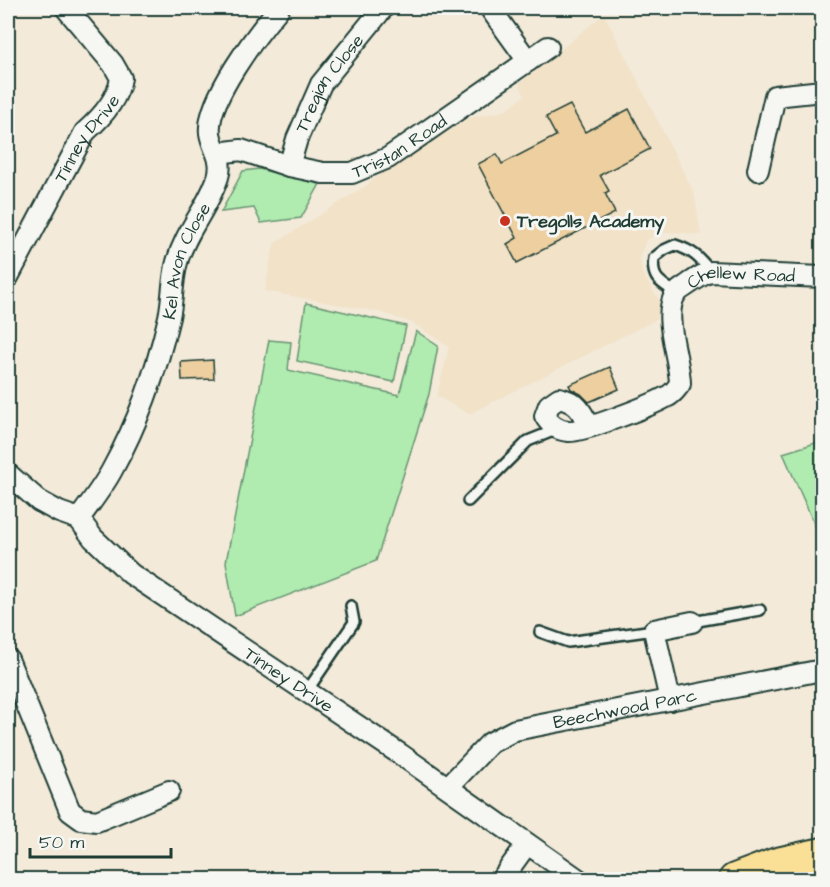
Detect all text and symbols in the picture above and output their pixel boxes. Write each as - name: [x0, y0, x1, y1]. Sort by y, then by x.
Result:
- street label: Tregian Close: [289, 29, 370, 136]
- street label: Tinney Drive: [48, 90, 126, 187]
- street label: Tristan Road: [348, 109, 452, 185]
- street label: Kel Avon Close: [157, 198, 217, 321]
- place label: Tregolls Academy: [516, 209, 664, 235]
- marker: Tregolls Academy: [498, 214, 512, 228]
- street label: Chellew Road: [682, 260, 796, 295]
- street label: Tinney Drive: [239, 641, 338, 719]
- street label: Beechwood Parc: [551, 683, 699, 735]
- scale bar: [30, 821, 171, 859]
- text: 50 m: [39, 830, 84, 855]

